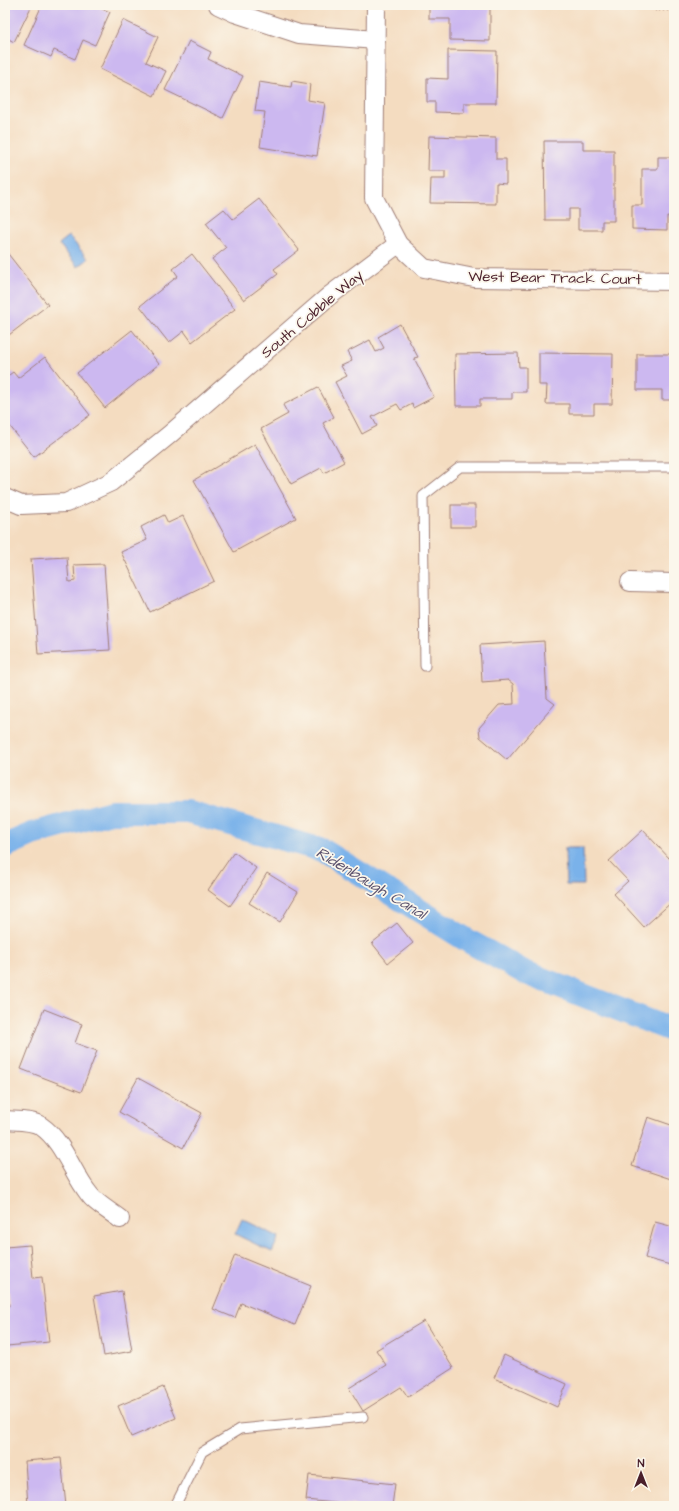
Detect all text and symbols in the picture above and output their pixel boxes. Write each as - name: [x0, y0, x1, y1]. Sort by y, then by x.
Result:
- street label: South Cobble Way: [256, 265, 368, 364]
- street label: West Bear Track Court: [468, 266, 642, 290]
- water label: Ridenbaugh Canal: [311, 841, 432, 927]
- north arrow: [621, 1453, 661, 1493]
- text: N: [638, 1456, 645, 1471]

